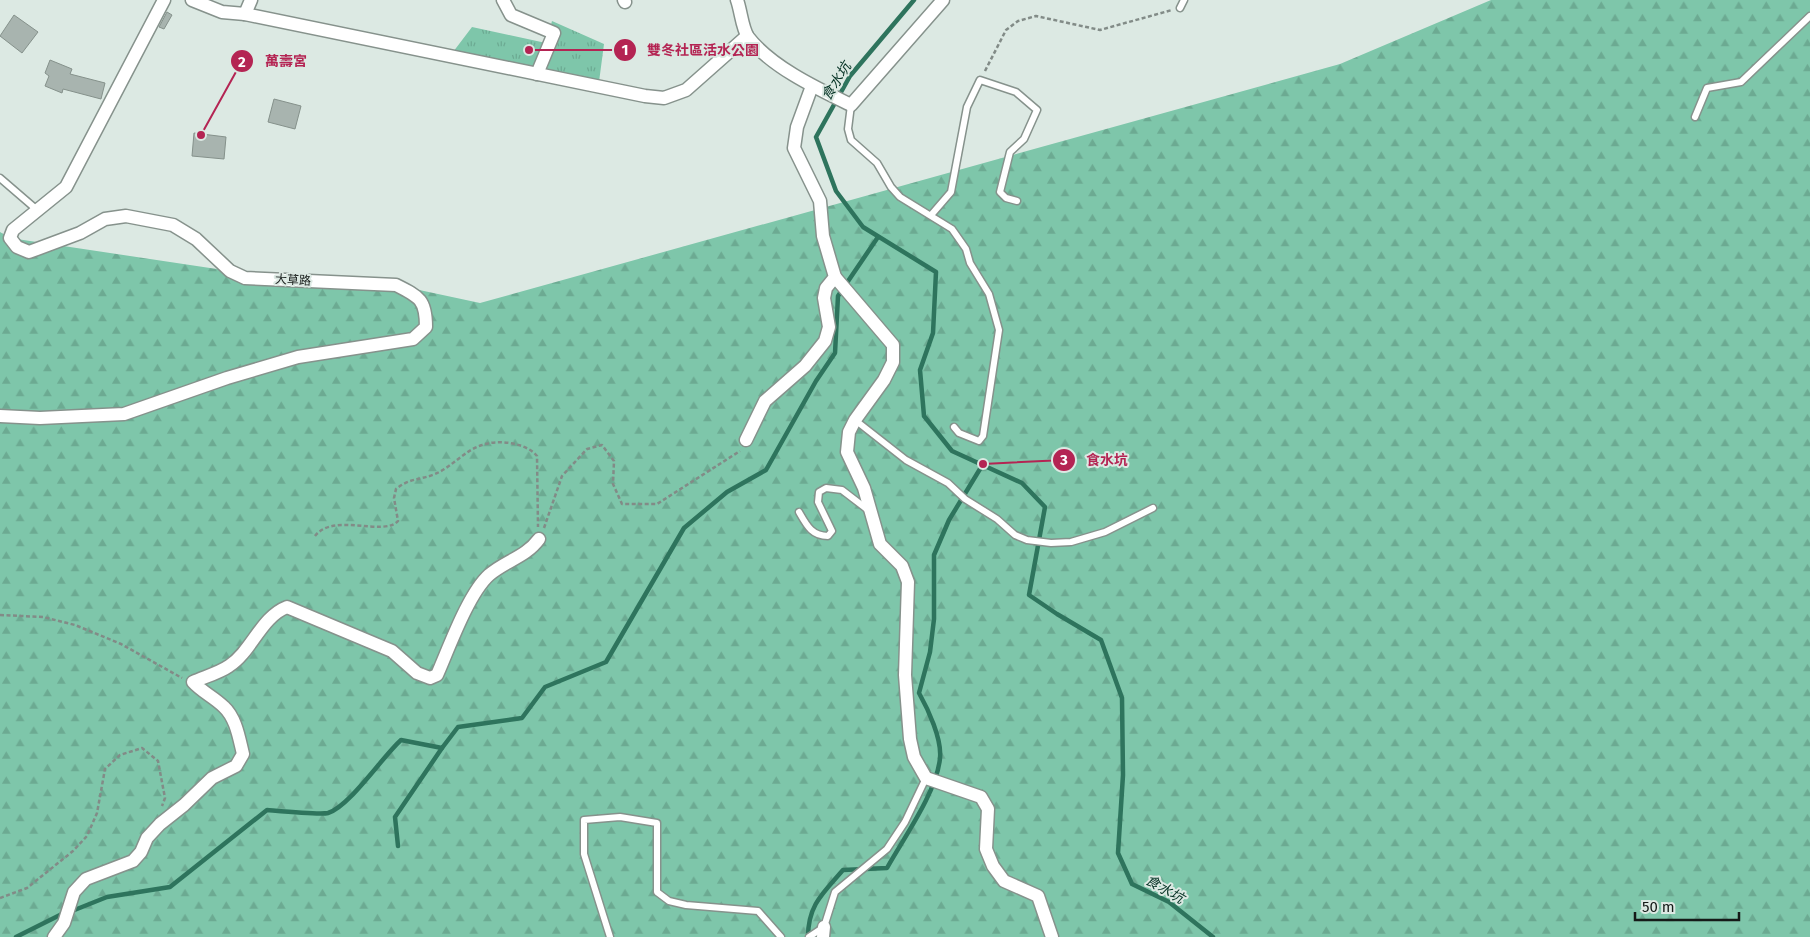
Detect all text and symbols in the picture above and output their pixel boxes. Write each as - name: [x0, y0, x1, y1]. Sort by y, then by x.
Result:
- callout: 雙冬社區活水公園: [612, 35, 769, 64]
- text: 1: [622, 41, 628, 59]
- text: 雙冬社區活水公園: [647, 42, 759, 59]
- callout: 萬壽宮: [230, 47, 317, 76]
- text: 2: [238, 53, 246, 71]
- text: 萬壽宮: [265, 53, 307, 70]
- water label: 食水坑: [818, 57, 856, 104]
- street label: 大草路: [275, 272, 311, 288]
- callout: 食水坑: [1051, 446, 1138, 475]
- text: 3: [1059, 451, 1068, 469]
- text: 食水坑: [1086, 452, 1128, 469]
- water label: 食水坑: [1142, 872, 1189, 908]
- scale bar: [1635, 890, 1739, 922]
- text: 50 m: [1642, 898, 1675, 916]

